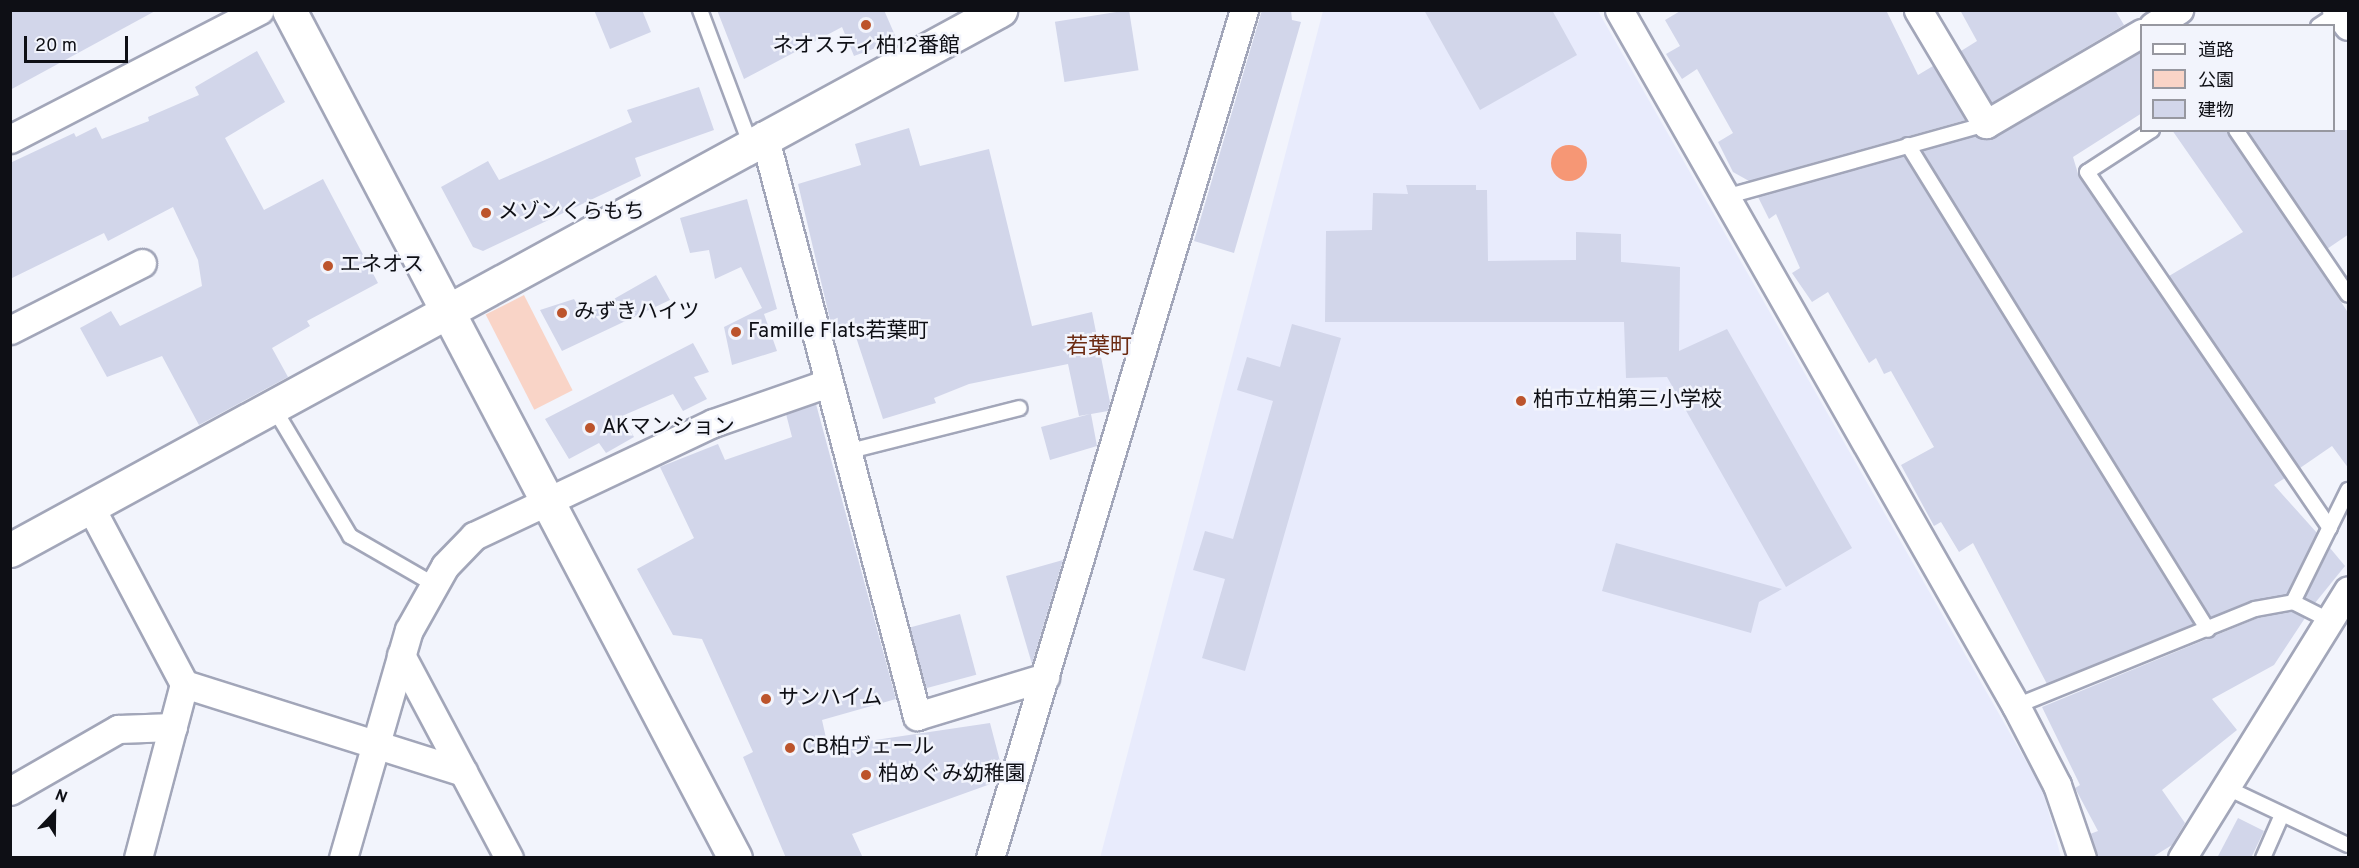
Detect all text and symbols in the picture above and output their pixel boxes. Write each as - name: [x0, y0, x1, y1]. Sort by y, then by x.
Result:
- marker: ネオスティ柏12番館: [859, 18, 873, 32]
- scale bar: [27, 24, 130, 62]
- legend: [2140, 24, 2335, 132]
- place label: ネオスティ柏12番館: [772, 34, 960, 60]
- text: 20 m: [35, 35, 77, 58]
- text: 道路: [2198, 40, 2234, 63]
- text: 公園: [2198, 70, 2234, 93]
- text: 建物: [2198, 100, 2234, 123]
- place label: メゾンくらもち: [498, 200, 645, 226]
- marker: メゾンくらもち: [479, 206, 493, 220]
- place label: エネオス: [340, 253, 424, 279]
- marker: エネオス: [321, 259, 335, 273]
- place label: みずきハイツ: [574, 300, 700, 326]
- marker: みずきハイツ: [555, 306, 569, 320]
- place label: Famille Flats若葉町: [748, 319, 928, 345]
- marker: Famille Flats若葉町: [729, 325, 743, 339]
- district label: 若葉町: [1066, 335, 1132, 361]
- place label: 柏市立柏第三小学校: [1533, 388, 1722, 414]
- marker: 柏市立柏第三小学校: [1514, 394, 1528, 408]
- place label: AKマンション: [602, 415, 735, 441]
- marker: AKマンション: [583, 421, 597, 435]
- place label: サンハイム: [778, 686, 883, 712]
- marker: サンハイム: [759, 692, 773, 706]
- place label: CB柏ヴェール: [802, 735, 934, 761]
- marker: CB柏ヴェール: [783, 741, 797, 755]
- place label: 柏めぐみ幼稚園: [878, 762, 1025, 788]
- marker: 柏めぐみ幼稚園: [859, 768, 873, 782]
- north arrow: [24, 784, 84, 844]
- text: N: [52, 786, 70, 809]

